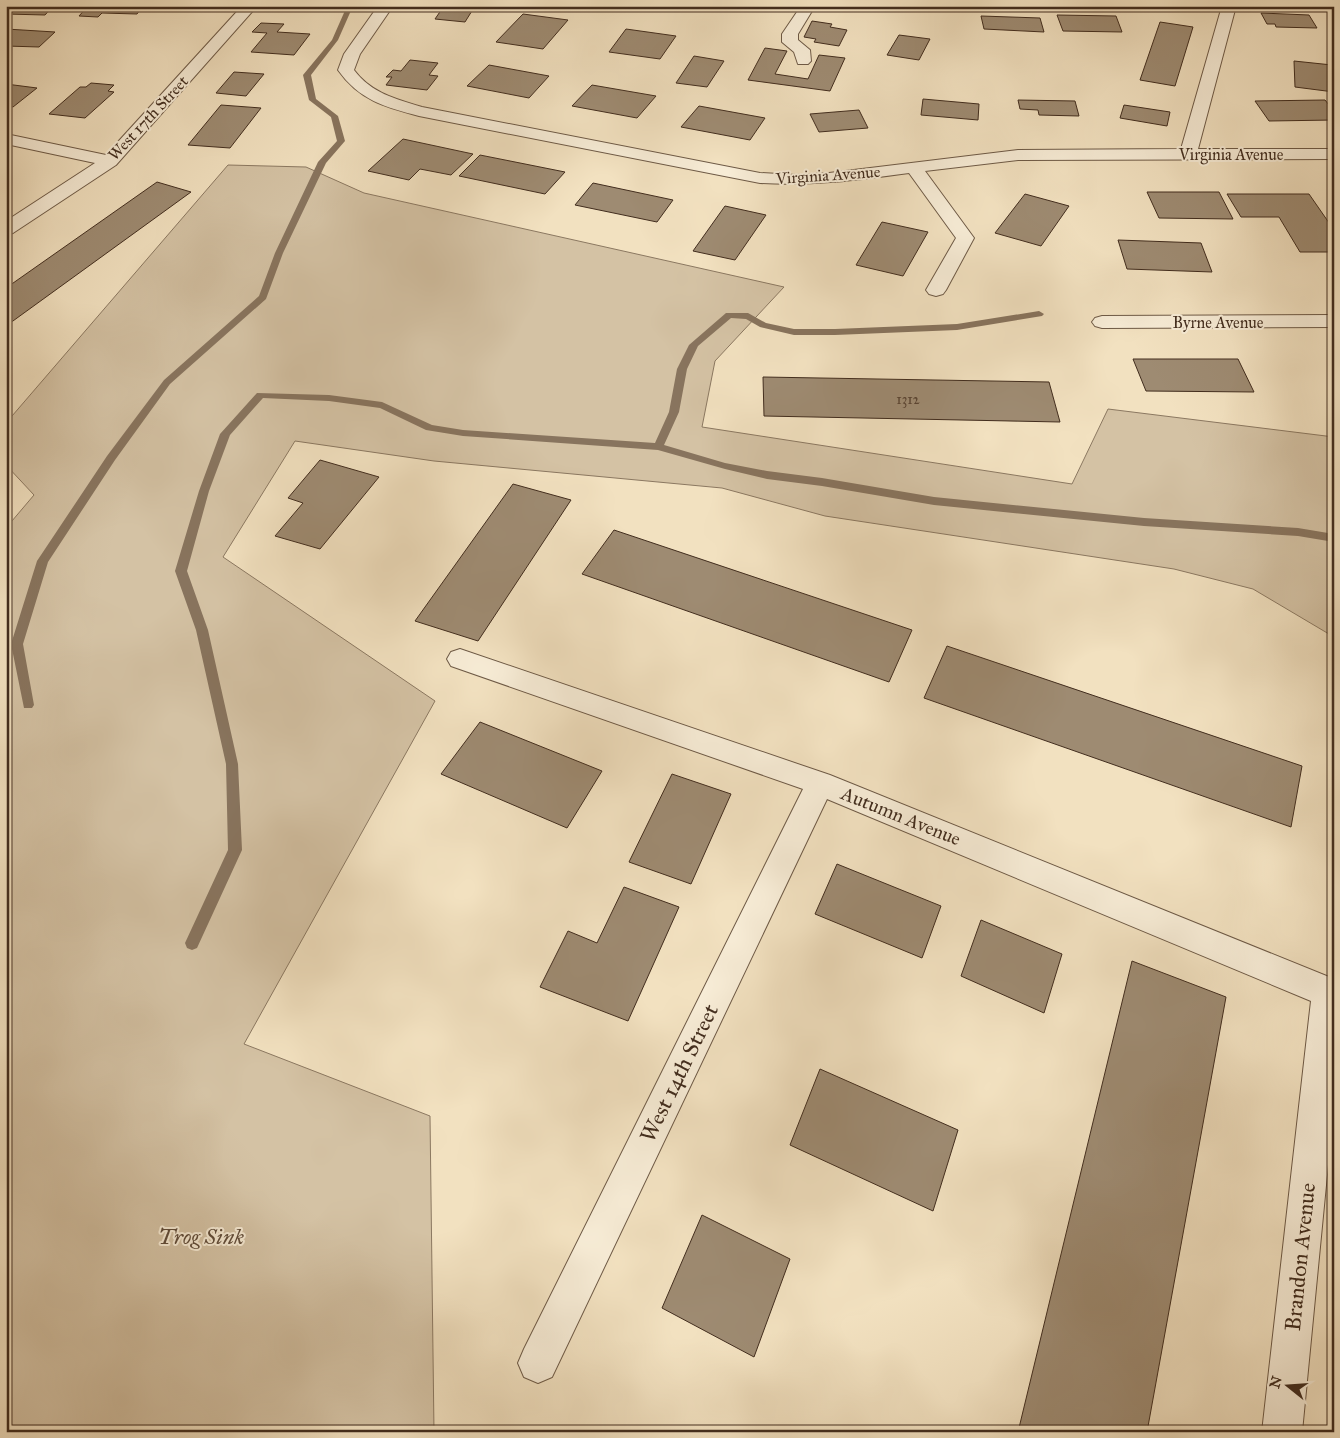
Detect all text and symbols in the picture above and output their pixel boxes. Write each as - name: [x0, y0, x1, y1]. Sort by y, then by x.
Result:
- street label: West 17th Street: [104, 72, 192, 164]
- street label: Virginia Avenue: [1178, 145, 1284, 165]
- street label: Virginia Avenue: [774, 162, 881, 189]
- street label: Byrne Avenue: [1173, 313, 1264, 332]
- house number: 1312: [896, 391, 920, 408]
- street label: Autumn Avenue: [837, 781, 964, 850]
- street label: West 14th Street: [634, 999, 724, 1146]
- street label: Brandon Avenue: [1279, 1182, 1321, 1332]
- park label: Trog Sink: [158, 1223, 244, 1250]
- north arrow: [1262, 1360, 1312, 1410]
- text: N: [1266, 1374, 1286, 1391]

